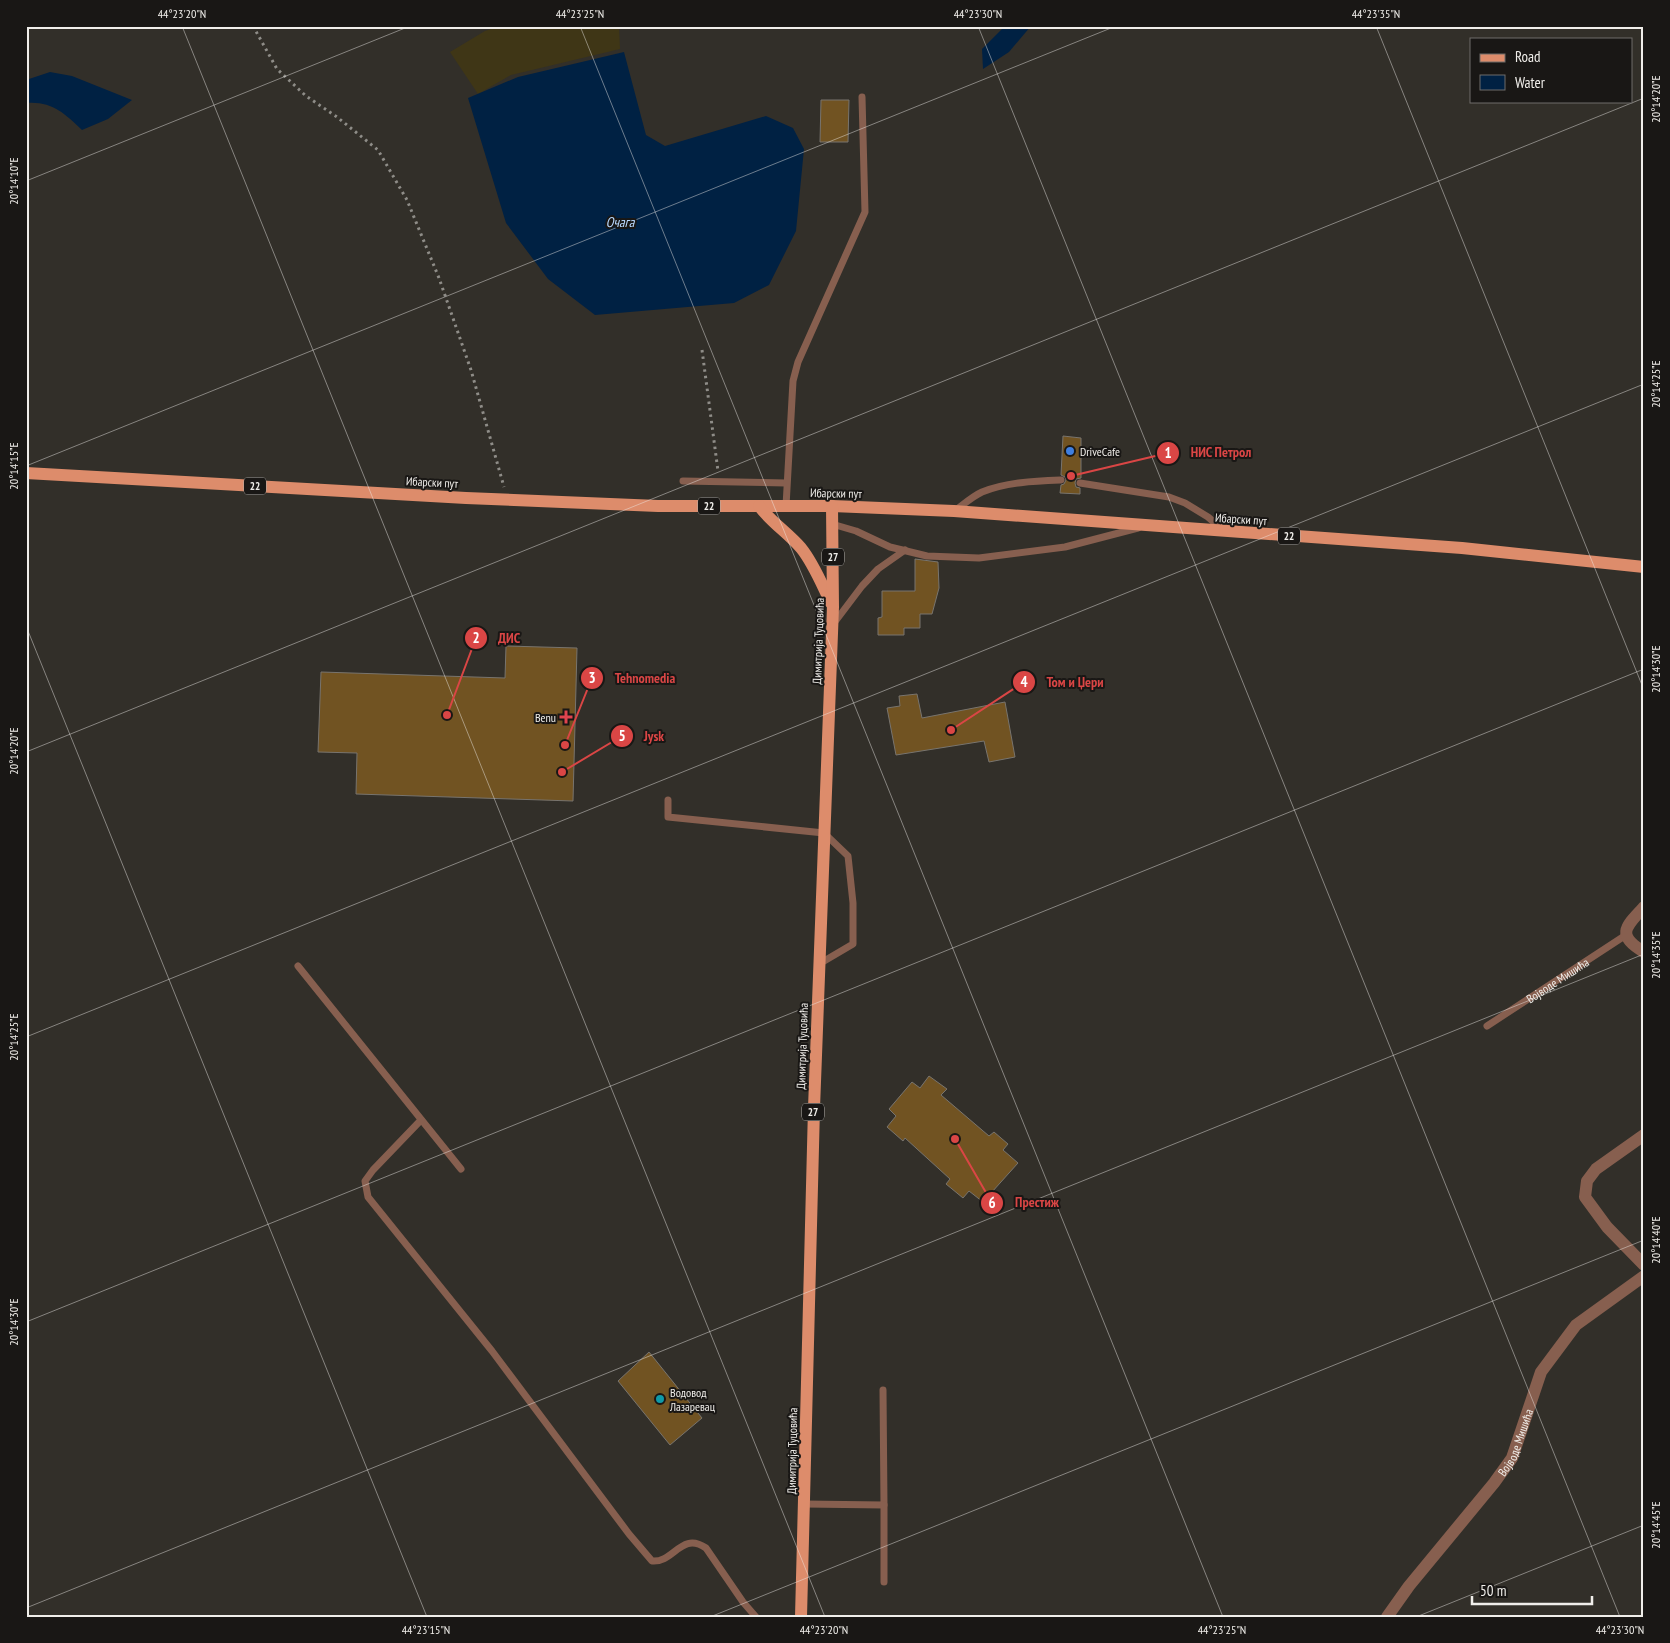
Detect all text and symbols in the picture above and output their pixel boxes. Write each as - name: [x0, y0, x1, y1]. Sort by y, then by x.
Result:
- text: 44°23'20"N: [158, 6, 206, 21]
- text: 44°23'25"N: [556, 6, 604, 21]
- text: 44°23'30"N: [954, 6, 1002, 21]
- text: 44°23'35"N: [1352, 6, 1400, 21]
- legend: [1470, 38, 1632, 102]
- text: Road: [1515, 47, 1541, 66]
- text: Water: [1515, 73, 1546, 92]
- text: 20°14'20"E: [1648, 75, 1663, 123]
- text: 20°14'10"E: [6, 157, 21, 205]
- water label: Очага: [606, 213, 636, 231]
- text: 20°14'25"E: [1648, 360, 1663, 408]
- callout: НИС Петрол: [1156, 438, 1262, 467]
- text: 20°14'15"E: [6, 442, 21, 490]
- text: 1: [1164, 443, 1172, 462]
- text: НИС Петрол: [1191, 443, 1251, 461]
- place label: DriveCafe: [1080, 444, 1120, 459]
- marker: DriveCafe: [1064, 445, 1076, 457]
- street label: Ибарски пут: [406, 473, 459, 491]
- road number: 22: [244, 478, 266, 494]
- street label: Ибарски пут: [810, 485, 862, 501]
- road number: 22: [698, 498, 720, 514]
- street label: Ибарски пут: [1215, 510, 1268, 528]
- road number: 22: [1278, 528, 1300, 544]
- road number: 27: [822, 548, 844, 566]
- street label: Димитрија Туцовића: [809, 597, 827, 685]
- callout: ДИС: [463, 623, 530, 652]
- text: 2: [472, 628, 480, 647]
- text: ДИС: [498, 629, 521, 647]
- text: 20°14'30"E: [1648, 645, 1663, 693]
- callout: Tehnomedia: [580, 663, 685, 692]
- text: 3: [588, 668, 596, 687]
- callout: Том и Џери: [1011, 668, 1113, 697]
- text: Tehnomedia: [615, 669, 675, 687]
- text: 4: [1020, 672, 1028, 691]
- text: Том и Џери: [1046, 673, 1104, 691]
- place label: Benu: [535, 710, 556, 725]
- marker: Benu: [560, 711, 572, 723]
- callout: Jysk: [609, 722, 675, 751]
- text: 5: [618, 726, 626, 745]
- text: 20°14'20"E: [6, 727, 21, 775]
- text: Jysk: [643, 727, 664, 745]
- text: 20°14'35"E: [1648, 931, 1663, 979]
- street label: Војводе Мишића: [1523, 954, 1592, 1006]
- street label: Димитрија Туцовића: [793, 1002, 811, 1090]
- text: 20°14'25"E: [6, 1013, 21, 1061]
- road number: 27: [802, 1104, 824, 1120]
- callout: Престиж: [980, 1188, 1069, 1217]
- text: 6: [988, 1193, 996, 1212]
- text: Престиж: [1015, 1193, 1060, 1211]
- text: 20°14'40"E: [1648, 1216, 1663, 1264]
- text: 20°14'30"E: [6, 1298, 21, 1346]
- place label: Водовод Лазаревац: [669, 1385, 716, 1414]
- marker: Водовод Лазаревац: [654, 1393, 666, 1405]
- street label: Димитрија Туцовића: [784, 1407, 800, 1494]
- street label: Војводе Мишића: [1494, 1407, 1536, 1479]
- text: 20°14'45"E: [1648, 1501, 1663, 1549]
- scale bar: [1472, 1573, 1592, 1605]
- text: 50 m: [1480, 1581, 1506, 1600]
- text: 44°23'15"N: [402, 1622, 450, 1637]
- text: 44°23'20"N: [800, 1622, 848, 1637]
- text: 44°23'25"N: [1198, 1622, 1246, 1637]
- text: 44°23'30"N: [1596, 1622, 1644, 1637]

